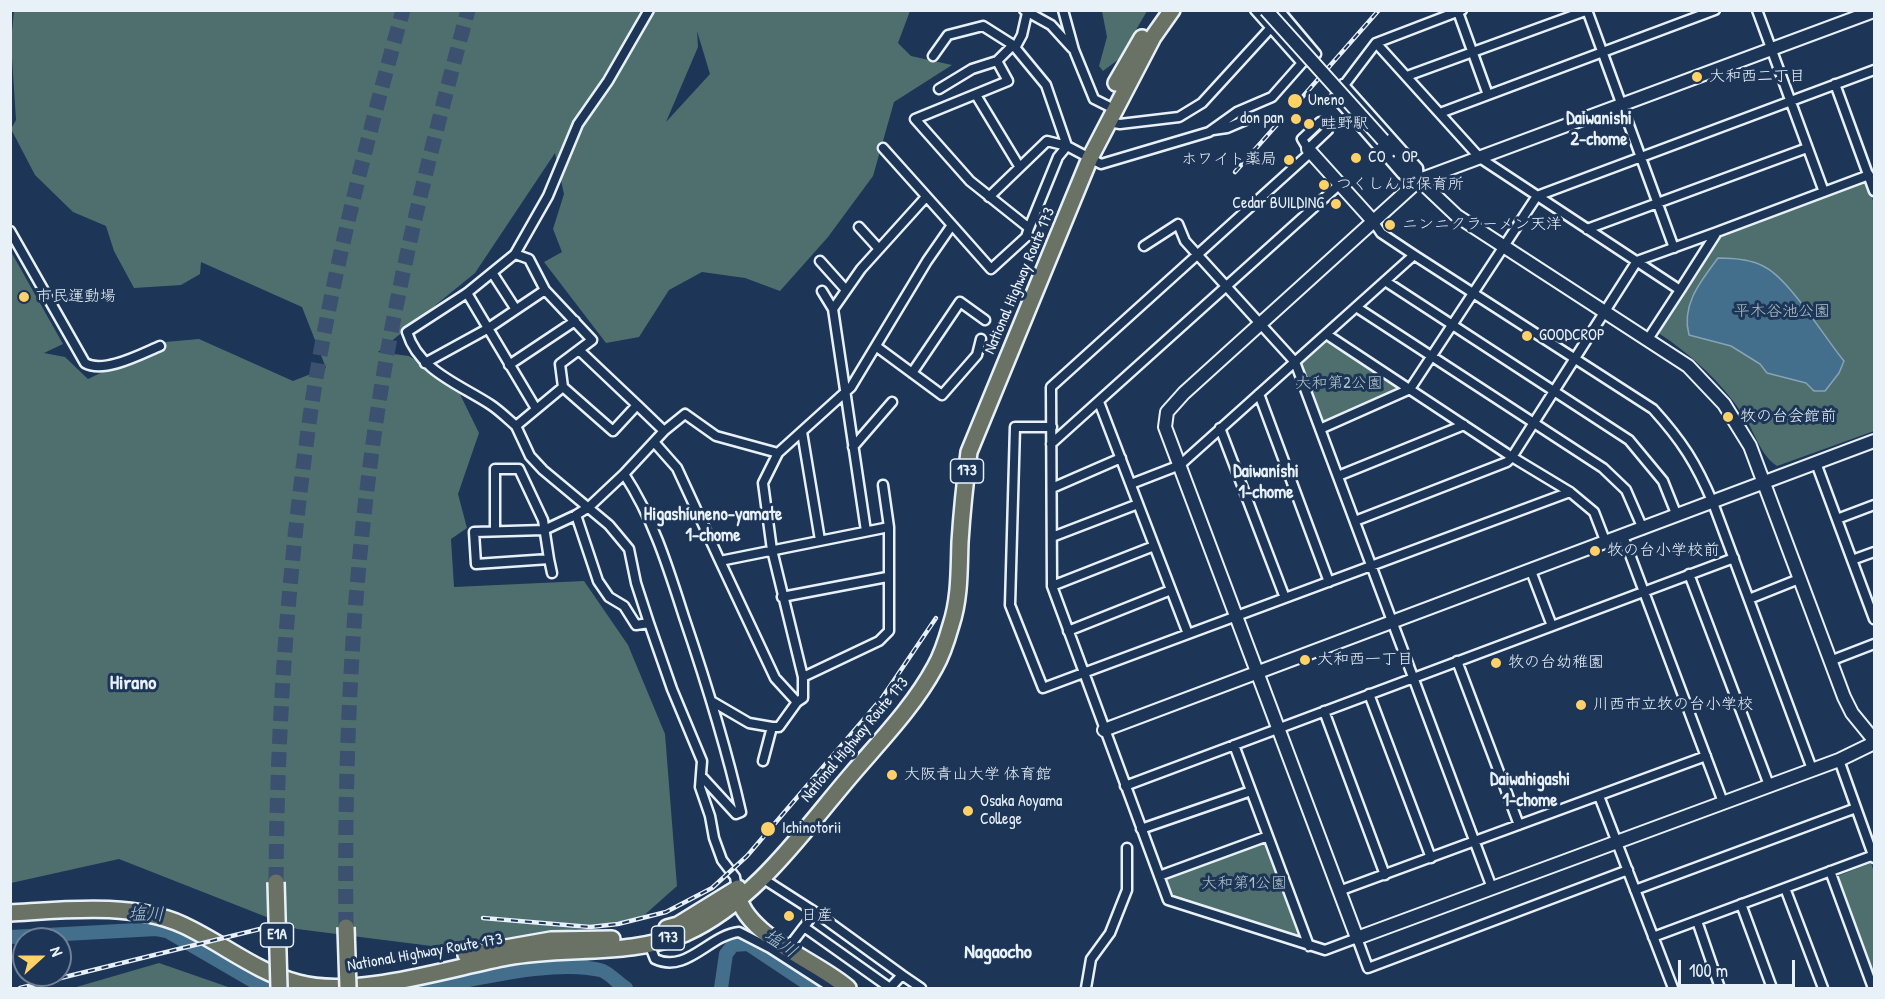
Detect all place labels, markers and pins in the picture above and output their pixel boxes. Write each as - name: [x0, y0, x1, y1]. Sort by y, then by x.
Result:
- place label: 大和西二丁目: [1709, 67, 1805, 87]
- marker: 大和西二丁目: [1690, 70, 1704, 84]
- place label: Uneno: [1308, 91, 1344, 111]
- marker: Uneno: [1286, 92, 1304, 110]
- place label: don pan: [1240, 109, 1284, 129]
- marker: don pan: [1289, 112, 1303, 126]
- place label: 畦野駅: [1321, 114, 1369, 134]
- marker: 畦野駅: [1302, 117, 1316, 131]
- place label: CO・OP: [1368, 148, 1418, 168]
- place label: ホワイト薬局: [1181, 150, 1277, 170]
- marker: CO・OP: [1349, 151, 1363, 165]
- marker: ホワイト薬局: [1282, 153, 1296, 167]
- place label: つくしんぼ保育所: [1336, 175, 1464, 195]
- marker: つくしんぼ保育所: [1317, 178, 1331, 192]
- place label: Cedar BUILDING: [1232, 194, 1324, 214]
- marker: Cedar BUILDING: [1329, 197, 1343, 211]
- place label: ニンニクラーメン天洋: [1402, 215, 1562, 235]
- marker: ニンニクラーメン天洋: [1383, 218, 1397, 232]
- place label: 市民運動場: [36, 287, 116, 307]
- marker: 市民運動場: [17, 290, 31, 304]
- place label: GOODCROP: [1539, 326, 1605, 346]
- marker: GOODCROP: [1520, 329, 1534, 343]
- place label: 牧の台会館前: [1740, 407, 1836, 427]
- marker: 牧の台会館前: [1721, 410, 1735, 424]
- place label: 牧の台小学校前: [1607, 541, 1719, 561]
- marker: 牧の台小学校前: [1588, 544, 1602, 558]
- place label: 大和西一丁目: [1317, 650, 1413, 670]
- marker: 大和西一丁目: [1298, 653, 1312, 667]
- place label: 牧の台幼稚園: [1508, 653, 1604, 673]
- marker: 牧の台幼稚園: [1489, 656, 1503, 670]
- place label: 川西市立牧の台小学校: [1593, 695, 1753, 715]
- marker: 川西市立牧の台小学校: [1574, 698, 1588, 712]
- place label: 大阪青山大学 体育館: [904, 765, 1052, 785]
- marker: 大阪青山大学 体育館: [885, 768, 899, 782]
- place label: Osaka Aoyama College: [980, 792, 1062, 830]
- marker: Osaka Aoyama College: [961, 804, 975, 818]
- place label: Ichinotorii: [782, 819, 841, 839]
- marker: Ichinotorii: [759, 820, 777, 838]
- place label: 日産: [801, 906, 833, 926]
- marker: 日産: [782, 909, 796, 923]

